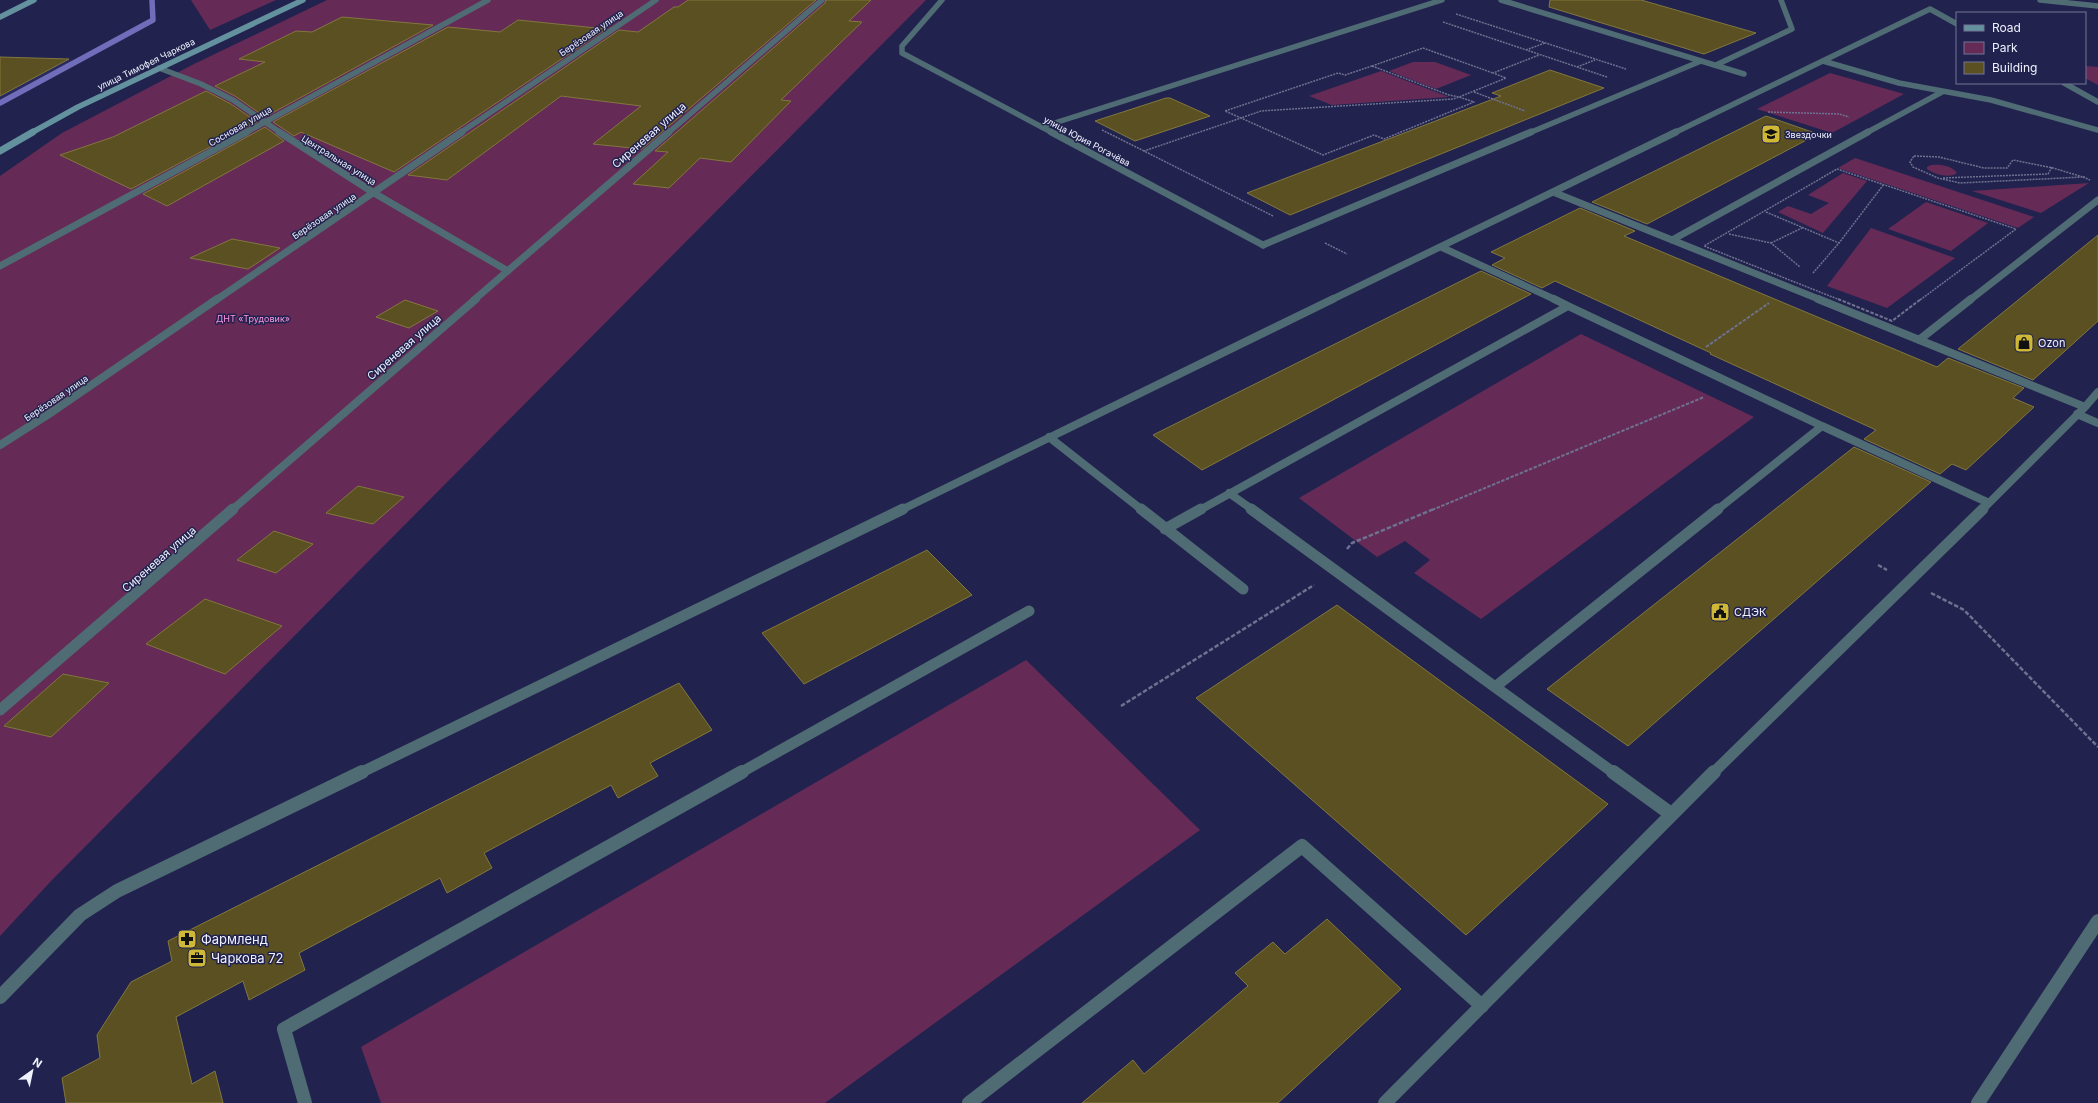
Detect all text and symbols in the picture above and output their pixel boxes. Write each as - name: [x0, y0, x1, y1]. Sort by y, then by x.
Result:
- street label: Берёзовая улица: [557, 7, 625, 59]
- legend: [1956, 12, 2086, 84]
- text: Road: [1992, 20, 2021, 35]
- street label: улица Тимофея Чаркова: [95, 36, 197, 92]
- text: Park: [1992, 40, 2018, 55]
- text: Building: [1992, 60, 2037, 75]
- street label: Сиреневая улица: [609, 99, 689, 171]
- street label: Сосновая улица: [206, 103, 274, 149]
- street label: улица Юрия Рогачёва: [1042, 114, 1132, 168]
- school or university icon: Звездочки: [1760, 123, 1782, 145]
- place label: Звездочки: [1785, 129, 1832, 140]
- street label: Центральная улица: [300, 133, 378, 187]
- street label: Берёзовая улица: [290, 190, 358, 242]
- street label: Сиреневая улица: [364, 311, 444, 383]
- park label: ДНТ «Трудовик»: [216, 313, 290, 324]
- shop icon: Ozon: [2013, 332, 2035, 354]
- place label: Ozon: [2038, 336, 2065, 350]
- street label: Берёзовая улица: [22, 372, 90, 424]
- street label: Сиреневая улица: [119, 523, 199, 595]
- public building icon: СДЭК: [1709, 601, 1731, 623]
- place label: СДЭК: [1734, 605, 1767, 619]
- pharmacy icon: Фармленд: [176, 928, 198, 950]
- place label: Фармленд: [201, 931, 268, 947]
- office icon: Чаркова 72: [186, 947, 208, 969]
- place label: Чаркова 72: [211, 950, 284, 966]
- north arrow: [12, 1051, 52, 1091]
- text: N: [30, 1054, 45, 1071]

